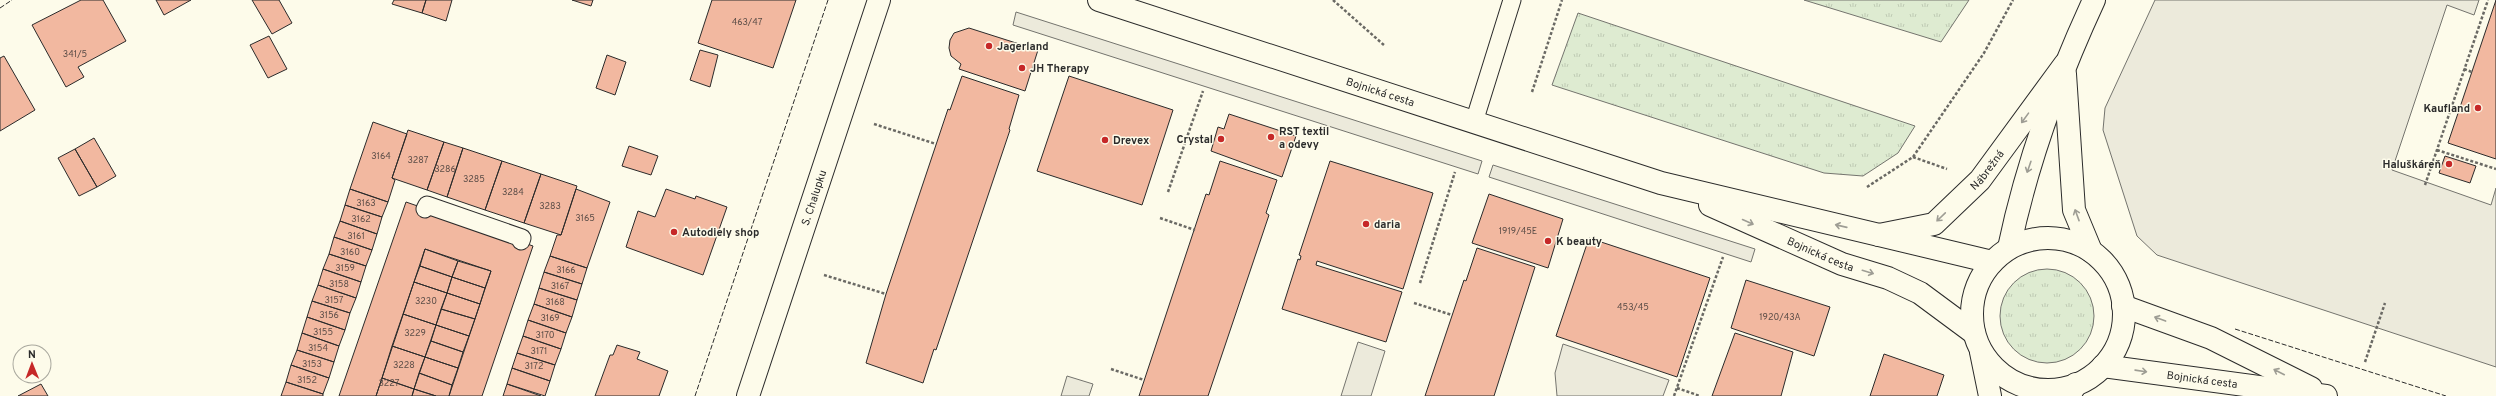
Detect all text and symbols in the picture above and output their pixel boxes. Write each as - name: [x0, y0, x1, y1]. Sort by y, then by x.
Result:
- house number: 463/47: [732, 17, 763, 28]
- place label: Jagerland: [997, 40, 1049, 54]
- marker: Jagerland: [984, 41, 994, 51]
- house number: 341/5: [63, 49, 87, 60]
- place label: JH Therapy: [1030, 62, 1089, 76]
- marker: JH Therapy: [1017, 63, 1027, 73]
- street label: Bojnická cesta: [1344, 75, 1416, 110]
- place label: Kaufland: [2424, 102, 2470, 116]
- marker: Kaufland: [2473, 103, 2483, 113]
- one-way arrow: [2021, 112, 2029, 123]
- place label: RST textil a odevy: [1279, 125, 1329, 152]
- marker: RST textil a odevy: [1266, 132, 1276, 142]
- place label: Crystal: [1176, 133, 1213, 147]
- place label: Drevex: [1113, 134, 1150, 148]
- marker: Crystal: [1216, 134, 1226, 144]
- marker: Drevex: [1100, 135, 1110, 145]
- street label: Nábrežná: [1968, 147, 2008, 194]
- house number: 3164: [371, 151, 391, 162]
- house number: 3287: [408, 155, 429, 166]
- place label: Haluškáreň: [2383, 158, 2441, 172]
- marker: Haluškáreň: [2444, 159, 2454, 169]
- one-way arrow: [2025, 160, 2032, 173]
- house number: 3286: [434, 164, 456, 175]
- street label: S. Chalupku: [799, 168, 830, 228]
- house number: 3285: [463, 174, 485, 185]
- house number: 3284: [502, 187, 524, 198]
- house number: 3163: [356, 198, 376, 209]
- house number: 3283: [539, 201, 561, 212]
- one-way arrow: [2072, 209, 2080, 221]
- one-way arrow: [1937, 212, 1947, 221]
- house number: 3165: [575, 213, 595, 224]
- house number: 3162: [351, 214, 371, 225]
- place label: daria: [1374, 218, 1400, 232]
- marker: daria: [1361, 219, 1371, 229]
- one-way arrow: [1742, 219, 1754, 226]
- one-way arrow: [1835, 222, 1848, 229]
- place label: Autodiely shop: [682, 226, 759, 240]
- house number: 1919/45E: [1499, 226, 1537, 237]
- marker: Autodiely shop: [669, 227, 679, 237]
- house number: 3161: [347, 231, 365, 242]
- street label: Bojnická cesta: [1785, 234, 1856, 275]
- place label: K beauty: [1556, 235, 1602, 249]
- marker: K beauty: [1543, 236, 1553, 246]
- house number: 3160: [340, 247, 360, 258]
- house number: 3159: [335, 263, 355, 274]
- house number: 3166: [556, 265, 576, 276]
- one-way arrow: [1862, 268, 1874, 276]
- house number: 3158: [329, 279, 349, 290]
- house number: 3167: [551, 281, 570, 292]
- house number: 3157: [325, 295, 344, 306]
- house number: 3230: [415, 296, 437, 307]
- house number: 3168: [545, 297, 565, 308]
- house number: 453/45: [1617, 302, 1649, 313]
- house number: 3156: [319, 310, 339, 321]
- house number: 1920/43A: [1759, 312, 1801, 323]
- house number: 3169: [540, 313, 560, 324]
- one-way arrow: [2154, 315, 2166, 323]
- house number: 3155: [313, 327, 333, 338]
- house number: 3229: [404, 328, 426, 339]
- house number: 3170: [536, 330, 555, 341]
- house number: 3154: [308, 343, 328, 354]
- north arrow: [12, 344, 52, 384]
- house number: 3171: [531, 346, 547, 357]
- text: N: [28, 348, 36, 362]
- house number: 3153: [302, 359, 322, 370]
- house number: 3228: [393, 360, 415, 371]
- house number: 3172: [525, 361, 543, 372]
- one-way arrow: [2134, 367, 2147, 375]
- one-way arrow: [2273, 368, 2285, 375]
- street label: Bojnická cesta: [2166, 369, 2238, 392]
- house number: 3152: [297, 375, 317, 386]
- house number: 3227: [379, 378, 400, 389]

